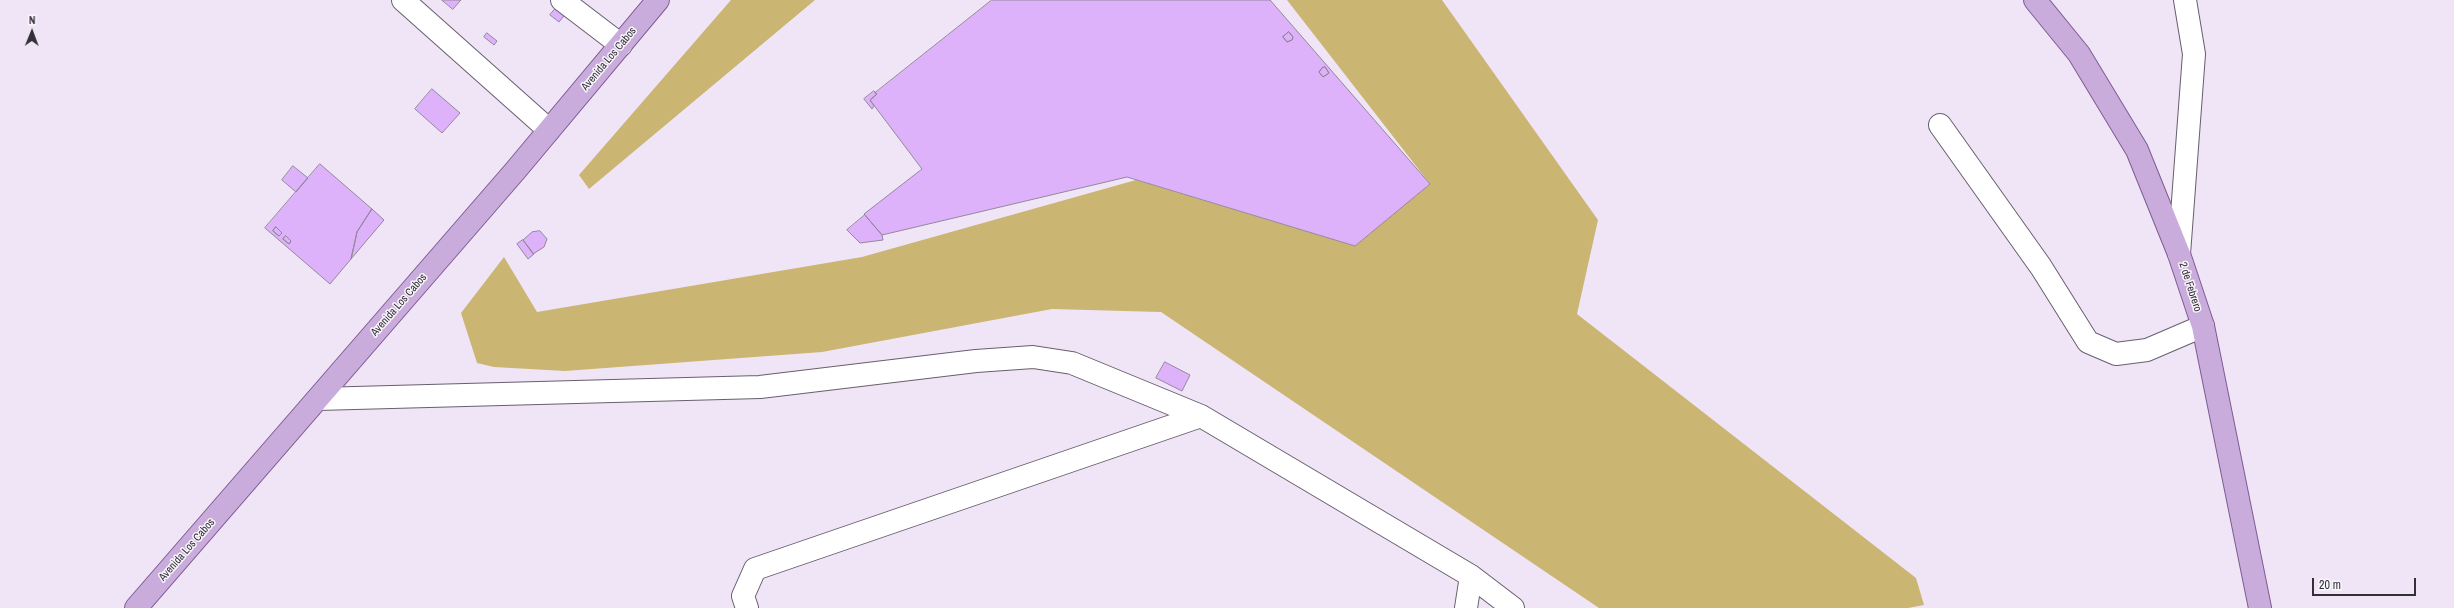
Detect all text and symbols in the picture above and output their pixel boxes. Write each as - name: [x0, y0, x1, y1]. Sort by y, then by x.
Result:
- north arrow: [12, 12, 52, 52]
- text: N: [29, 13, 36, 27]
- street label: Avenida Los Cabos: [579, 25, 639, 93]
- street label: 2 de Febrero: [2176, 261, 2204, 313]
- street label: Avenida Los Cabos: [368, 271, 430, 339]
- street label: Avenida Los Cabos: [156, 516, 218, 584]
- scale bar: [2314, 570, 2418, 596]
- text: 20 m: [2319, 577, 2341, 593]

